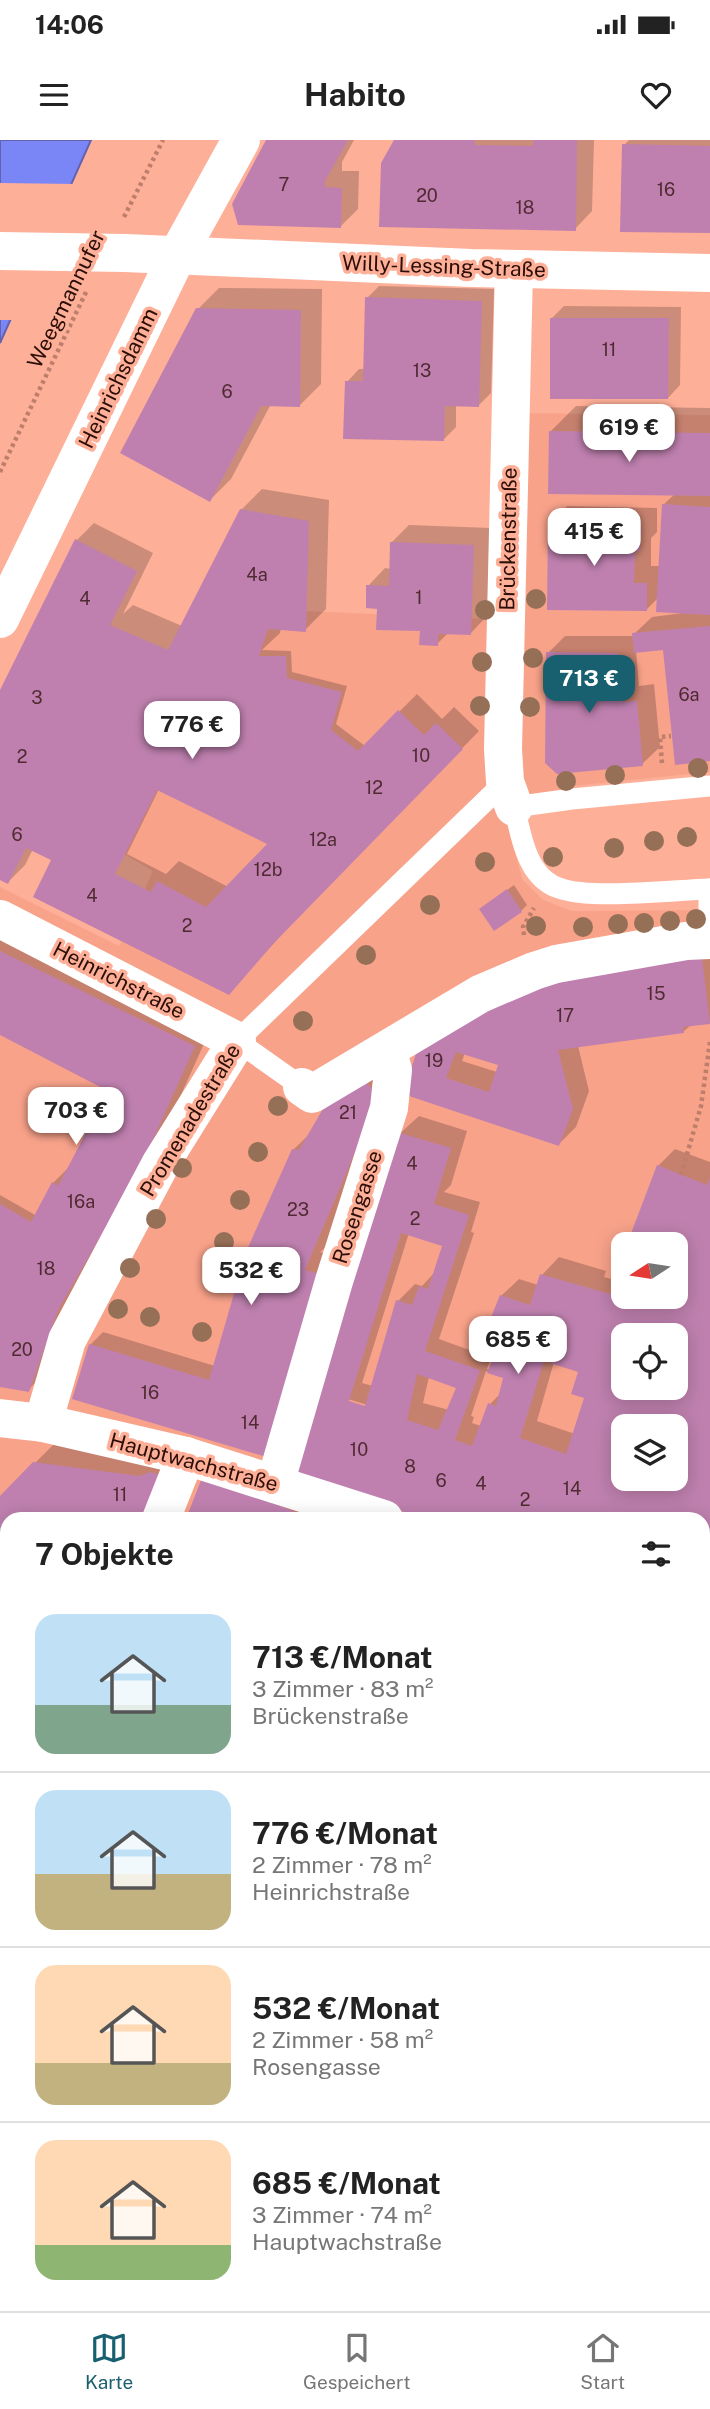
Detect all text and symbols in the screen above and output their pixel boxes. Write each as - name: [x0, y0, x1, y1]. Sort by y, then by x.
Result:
- text: 14:06: [35, 9, 104, 40]
- icon: menu: [35, 76, 73, 114]
- text: Habito: [304, 76, 406, 113]
- icon: heart: [637, 76, 675, 114]
- house number: 7: [279, 174, 289, 195]
- house number: 16: [657, 179, 675, 200]
- house number: 20: [416, 185, 438, 206]
- house number: 18: [516, 197, 534, 218]
- street label: Weegmannufer: [22, 226, 110, 372]
- street label: Willy-Lessing-Straße: [342, 250, 546, 282]
- street label: Heinrichsdamm: [73, 304, 163, 452]
- house number: 11: [602, 339, 616, 360]
- house number: 13: [413, 360, 431, 381]
- house number: 6: [221, 381, 233, 402]
- pin: 619 €: [580, 404, 678, 464]
- text: 619 €: [599, 413, 659, 440]
- street label: Brückenstraße: [494, 467, 522, 611]
- pin: 415 €: [545, 508, 643, 568]
- text: 415 €: [564, 517, 624, 544]
- house number: 4a: [246, 564, 268, 585]
- house number: 1: [415, 587, 423, 608]
- house number: 4: [79, 588, 91, 609]
- pin: 713 €: [540, 656, 638, 715]
- text: 713 €: [559, 664, 619, 691]
- house number: 6a: [678, 684, 700, 705]
- house number: 3: [31, 687, 43, 708]
- pin: 776 €: [143, 702, 241, 761]
- text: 776 €: [160, 710, 224, 737]
- house number: 10: [412, 745, 430, 766]
- house number: 2: [17, 746, 27, 767]
- house number: 12: [365, 777, 383, 798]
- house number: 6: [11, 824, 23, 845]
- house number: 12a: [309, 829, 337, 850]
- house number: 12b: [254, 859, 282, 880]
- house number: 4: [86, 885, 98, 906]
- house number: 2: [182, 915, 192, 936]
- street label: Heinrichstraße: [49, 936, 189, 1024]
- house number: 15: [647, 983, 665, 1004]
- house number: 17: [556, 1005, 574, 1026]
- street label: Promenadestraße: [135, 1039, 245, 1201]
- house number: 19: [425, 1050, 443, 1071]
- pin: 703 €: [27, 1088, 125, 1147]
- text: 703 €: [44, 1096, 108, 1123]
- house number: 21: [339, 1102, 357, 1123]
- street label: Rosengasse: [327, 1147, 387, 1267]
- house number: 4: [406, 1153, 418, 1174]
- house number: 16a: [67, 1191, 95, 1212]
- house number: 23: [287, 1199, 309, 1220]
- house number: 2: [410, 1208, 420, 1229]
- north arrow: [611, 1232, 688, 1309]
- map controls: [611, 1232, 688, 1491]
- pin: 532 €: [202, 1248, 300, 1307]
- text: 532 €: [218, 1256, 284, 1283]
- house number: 18: [37, 1258, 55, 1279]
- pin: 685 €: [469, 1316, 567, 1376]
- button: locate: [611, 1323, 688, 1400]
- text: 685 €: [485, 1325, 551, 1352]
- house number: 20: [11, 1339, 33, 1360]
- house number: 16: [141, 1382, 159, 1403]
- house number: 14: [241, 1412, 259, 1433]
- button: layers: [611, 1414, 688, 1491]
- street label: Hauptwachstraße: [107, 1427, 281, 1497]
- house number: 10: [350, 1439, 368, 1460]
- house number: 8: [404, 1456, 416, 1477]
- house number: 6: [435, 1470, 447, 1491]
- house number: 4: [475, 1473, 487, 1494]
- house number: 14: [563, 1478, 581, 1499]
- house number: 11: [113, 1484, 127, 1505]
- house number: 2: [520, 1489, 530, 1510]
- icon: filters: [637, 1535, 675, 1573]
- text: 7 Objekte: [35, 1536, 174, 1572]
- text: 713 €/Monat: [252, 1639, 433, 1675]
- icon: home: [91, 1642, 175, 1726]
- text: 3 Zimmer · 83 m²: [252, 1675, 433, 1702]
- text: Brückenstraße: [252, 1702, 409, 1729]
- text: 776 €/Monat: [252, 1815, 438, 1851]
- icon: home: [91, 1818, 175, 1902]
- text: 2 Zimmer · 78 m²: [252, 1851, 432, 1878]
- text: Heinrichstraße: [252, 1878, 410, 1905]
- text: 532 €/Monat: [252, 1990, 440, 2026]
- icon: home: [91, 1993, 175, 2077]
- text: 2 Zimmer · 58 m²: [252, 2026, 433, 2053]
- text: Rosengasse: [252, 2053, 381, 2080]
- text: 685 €/Monat: [252, 2165, 441, 2201]
- icon: home: [91, 2168, 175, 2252]
- text: 3 Zimmer · 74 m²: [252, 2201, 432, 2228]
- text: Hauptwachstraße: [252, 2228, 442, 2255]
- tab: Karte: [85, 2329, 133, 2393]
- tab: Gespeichert: [303, 2329, 411, 2393]
- tab: Start: [580, 2329, 625, 2393]

